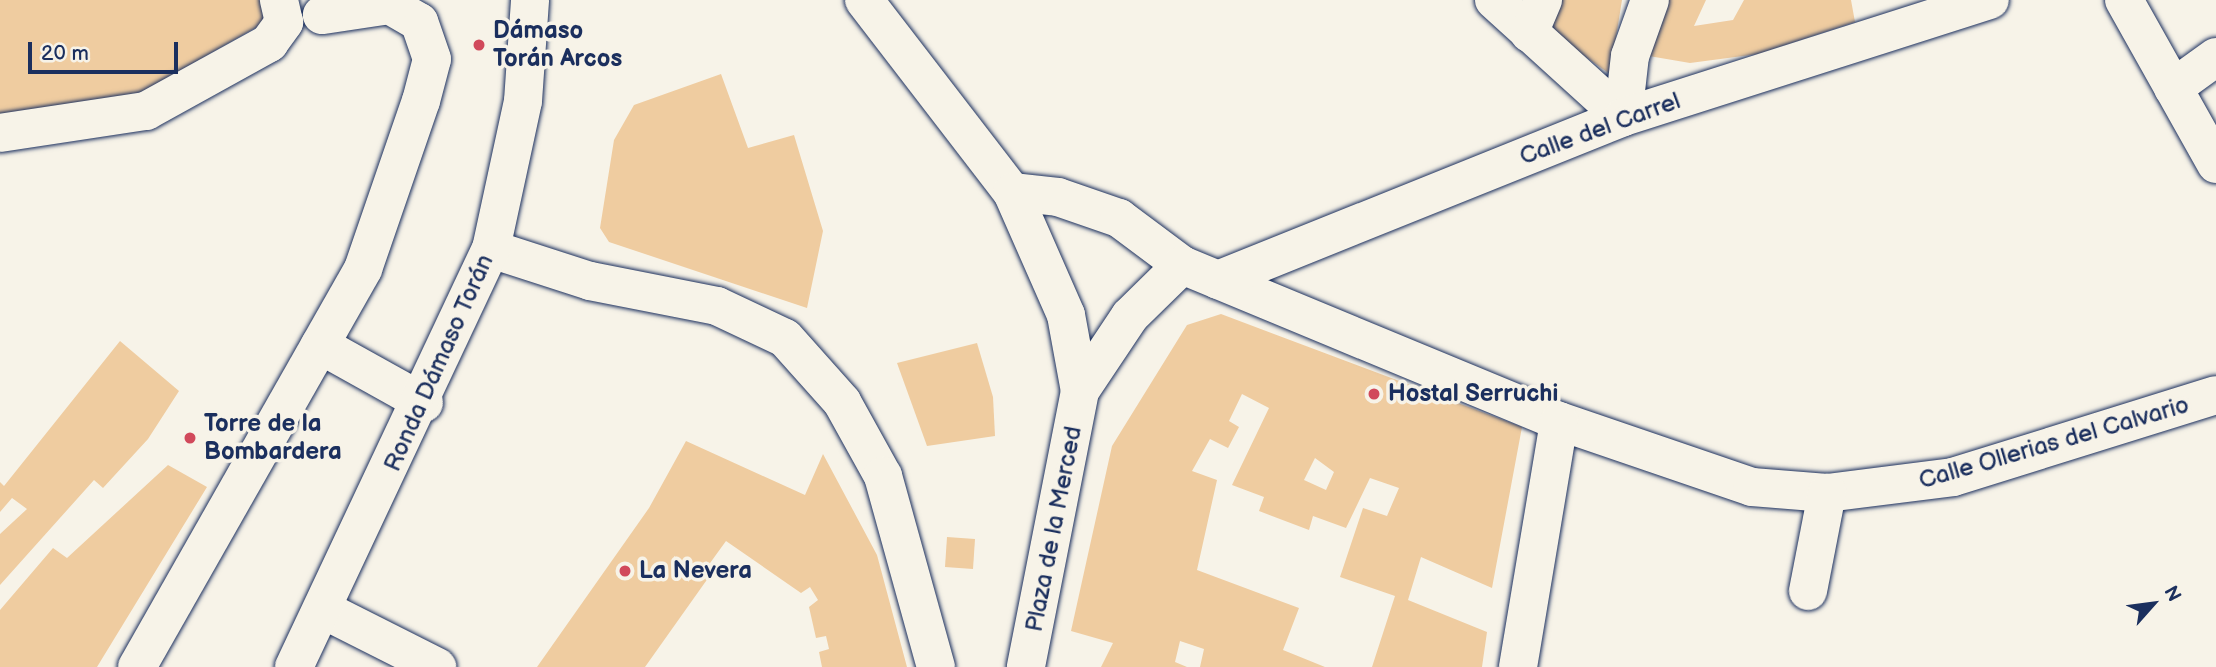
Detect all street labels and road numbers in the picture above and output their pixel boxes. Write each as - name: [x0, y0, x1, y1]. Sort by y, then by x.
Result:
- street label: Calle del Carrel: [1516, 87, 1684, 171]
- street label: Ronda Dámaso Torán: [378, 250, 500, 476]
- street label: Calle Ollerias del Calvario: [1916, 391, 2192, 495]
- street label: Plaza de la Merced: [1020, 424, 1088, 634]

